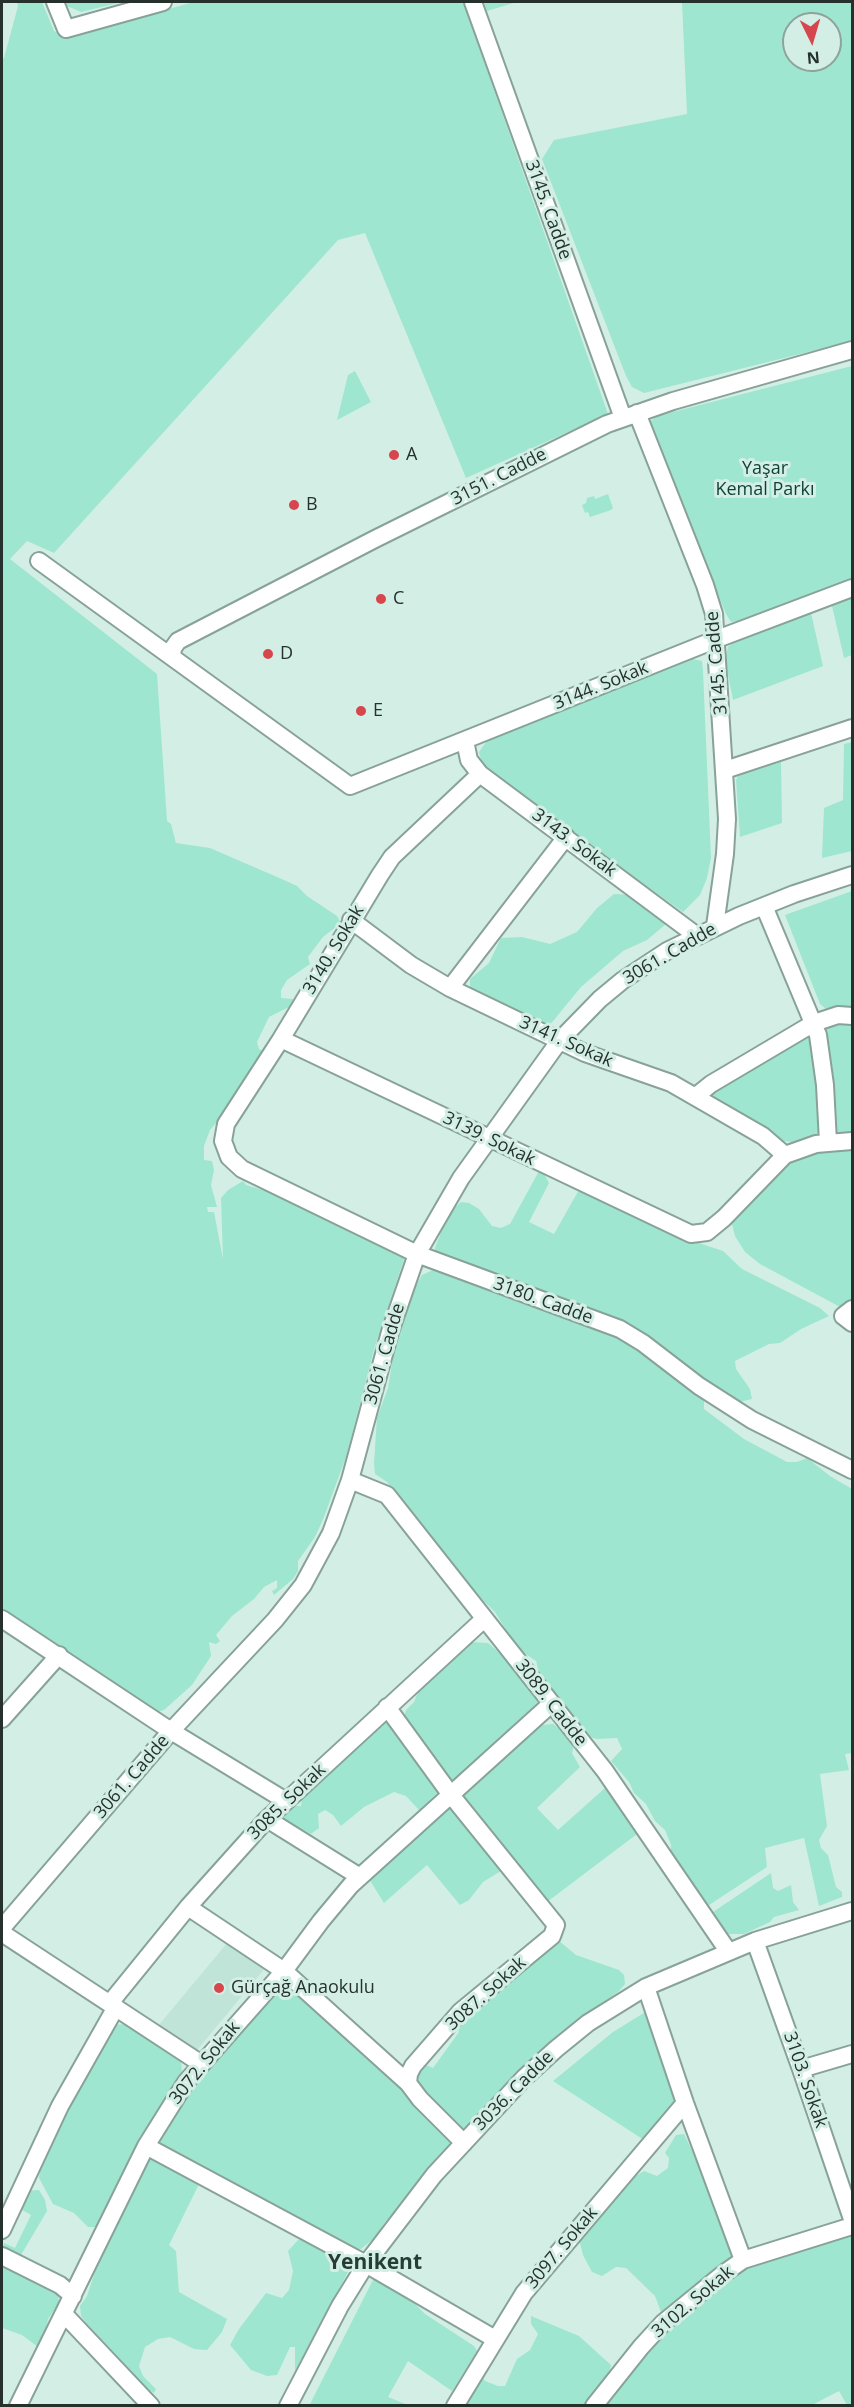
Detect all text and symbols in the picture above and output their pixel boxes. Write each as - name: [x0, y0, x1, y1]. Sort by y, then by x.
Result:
- north arrow: [782, 12, 842, 72]
- text: N: [806, 46, 821, 69]
- street label: 3145. Cadde: [520, 157, 576, 263]
- place label: A: [406, 444, 417, 466]
- street label: 3151. Cadde: [448, 444, 550, 510]
- marker: A: [387, 448, 401, 462]
- park label: Yaşar Kemal Parkı: [715, 458, 815, 500]
- place label: B: [306, 494, 318, 516]
- marker: B: [287, 498, 301, 512]
- place label: C: [393, 588, 404, 610]
- marker: C: [374, 592, 388, 606]
- street label: 3145. Cadde: [702, 610, 732, 716]
- place label: D: [280, 643, 293, 665]
- marker: D: [261, 647, 275, 661]
- street label: 3144. Sokak: [551, 657, 651, 715]
- place label: E: [373, 700, 383, 722]
- marker: E: [354, 704, 368, 718]
- street label: 3143. Sokak: [527, 804, 621, 882]
- street label: 3140. Sokak: [299, 901, 369, 999]
- street label: 3061. Cadde: [620, 919, 720, 989]
- street label: 3141. Sokak: [516, 1012, 616, 1072]
- street label: 3139. Sokak: [439, 1107, 539, 1171]
- street label: 3180. Cadde: [490, 1273, 596, 1329]
- street label: 3061. Cadde: [360, 1301, 410, 1407]
- street label: 3089. Cadde: [510, 1655, 592, 1751]
- street label: 3061. Cadde: [90, 1731, 174, 1823]
- street label: 3085. Sokak: [243, 1759, 331, 1845]
- street label: 3087. Sokak: [442, 1952, 530, 2036]
- place label: Gürçağ Anaokulu: [231, 1977, 375, 1999]
- marker: Gürçağ Anaokulu: [212, 1981, 226, 1995]
- street label: 3072. Sokak: [165, 2017, 245, 2109]
- street label: 3103. Sokak: [778, 2029, 832, 2131]
- street label: 3036. Cadde: [470, 2047, 558, 2135]
- street label: 3097. Sokak: [522, 2203, 602, 2293]
- district label: Yenikent: [328, 2250, 422, 2276]
- street label: 3102. Sokak: [648, 2262, 738, 2342]

